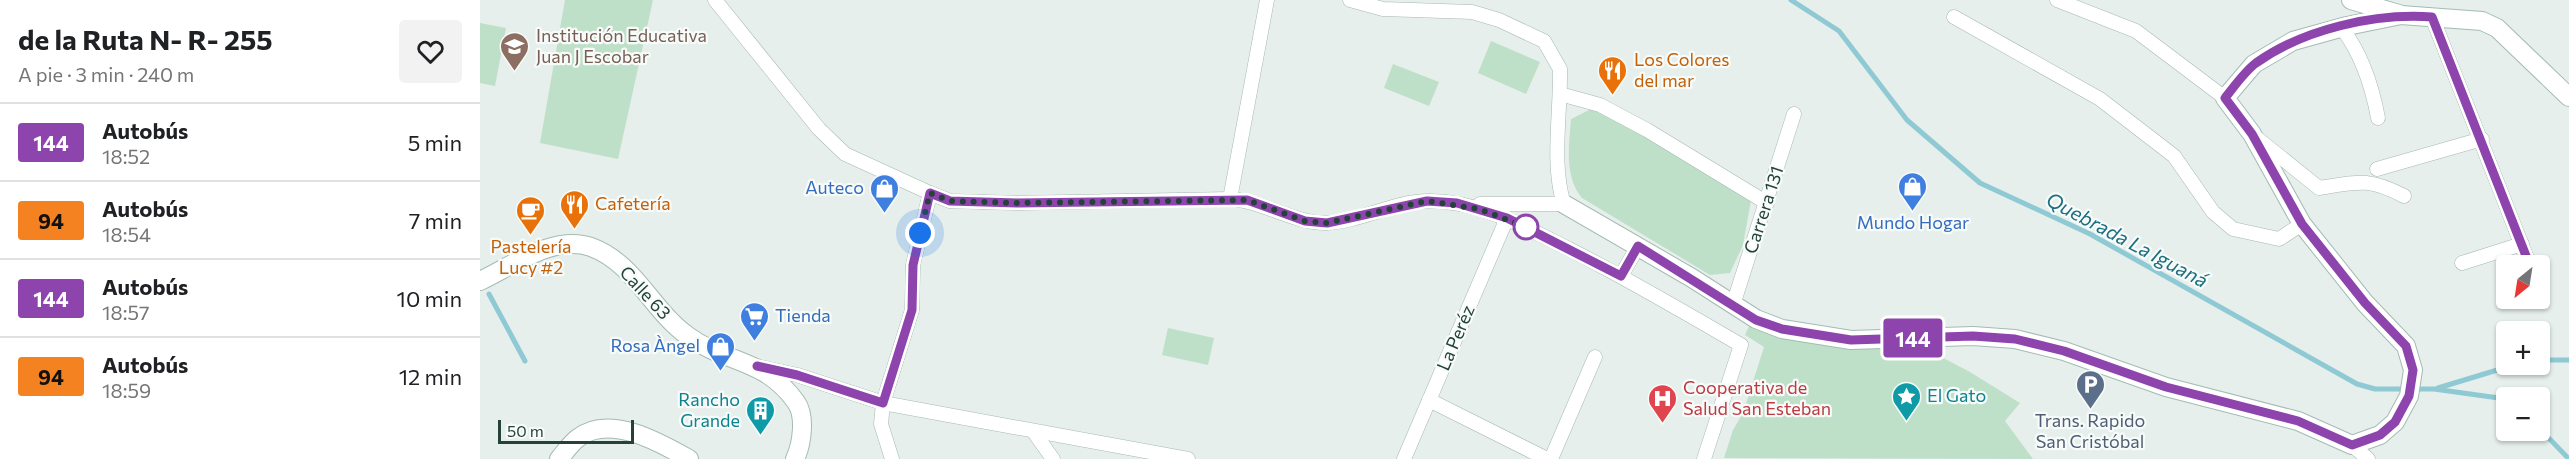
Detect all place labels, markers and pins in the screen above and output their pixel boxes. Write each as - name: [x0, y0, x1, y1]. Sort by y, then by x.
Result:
- place label: Institución Educativa Juan J Escobar: [536, 24, 707, 67]
- school or university icon: Institución Educativa Juan J Escobar: [499, 30, 531, 72]
- place label: Los Colores del mar: [1634, 48, 1730, 91]
- restaurant icon: Los Colores del mar: [1597, 54, 1629, 96]
- shop icon: Mundo Hogar: [1897, 170, 1929, 212]
- shop icon: Auteco: [869, 172, 901, 214]
- place label: Auteco: [805, 176, 864, 198]
- restaurant icon: Cafetería: [558, 188, 590, 230]
- place label: Cafetería: [595, 192, 671, 214]
- cafe icon: Pastelería Lucy #2: [515, 194, 547, 236]
- place label: Mundo Hogar: [1857, 211, 1969, 233]
- unlabelled marker: [1513, 214, 1539, 240]
- place label: Pastelería Lucy #2: [491, 235, 571, 278]
- supermarket icon: Tienda: [738, 300, 770, 342]
- place label: Tienda: [775, 304, 831, 326]
- shop icon: Rosa Àngel: [705, 330, 737, 372]
- place label: Rosa Àngel: [611, 334, 700, 356]
- parking icon: Trans. Rapido San Cristóbal: [2074, 368, 2106, 410]
- place label: Cooperativa de Salud San Esteban: [1683, 376, 1831, 419]
- place icon: El Gato: [1890, 380, 1922, 422]
- hospital icon: Cooperativa de Salud San Esteban: [1646, 382, 1678, 424]
- place label: El Gato: [1927, 384, 1986, 406]
- place label: Rancho Grande: [678, 388, 740, 431]
- building icon: Rancho Grande: [745, 394, 777, 436]
- place label: Trans. Rapido San Cristóbal: [2035, 409, 2145, 452]

